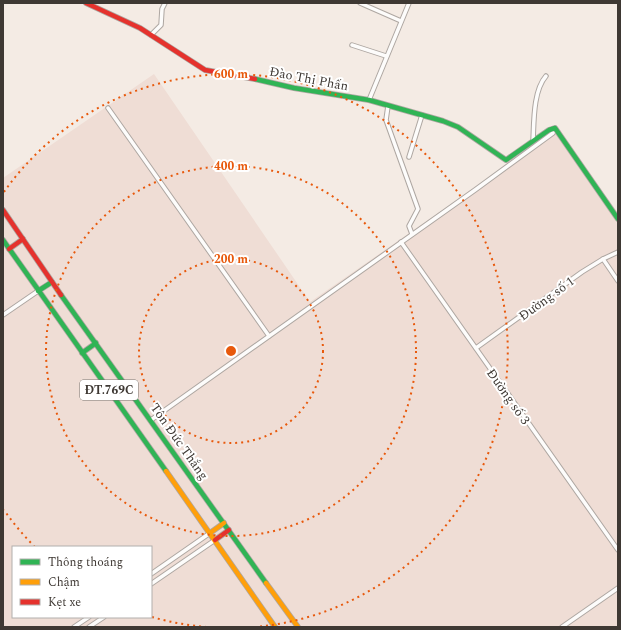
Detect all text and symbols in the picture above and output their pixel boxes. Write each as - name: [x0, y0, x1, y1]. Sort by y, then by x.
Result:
- street label: Đào Thị Phấn: [268, 62, 350, 97]
- text: 600 m: [214, 65, 248, 84]
- text: 400 m: [214, 157, 248, 176]
- text: 200 m: [214, 250, 248, 269]
- street label: Đường số 1: [515, 272, 579, 326]
- centre of rings: [224, 344, 238, 358]
- street label: Đường số 3: [481, 364, 535, 429]
- road number: ĐT.769C: [80, 380, 138, 400]
- street label: Tôn Đức Thắng: [145, 399, 213, 484]
- legend: [12, 546, 152, 618]
- text: Thông thoáng: [48, 553, 123, 572]
- text: Chậm: [48, 573, 80, 592]
- text: Kẹt xe: [48, 593, 81, 612]

